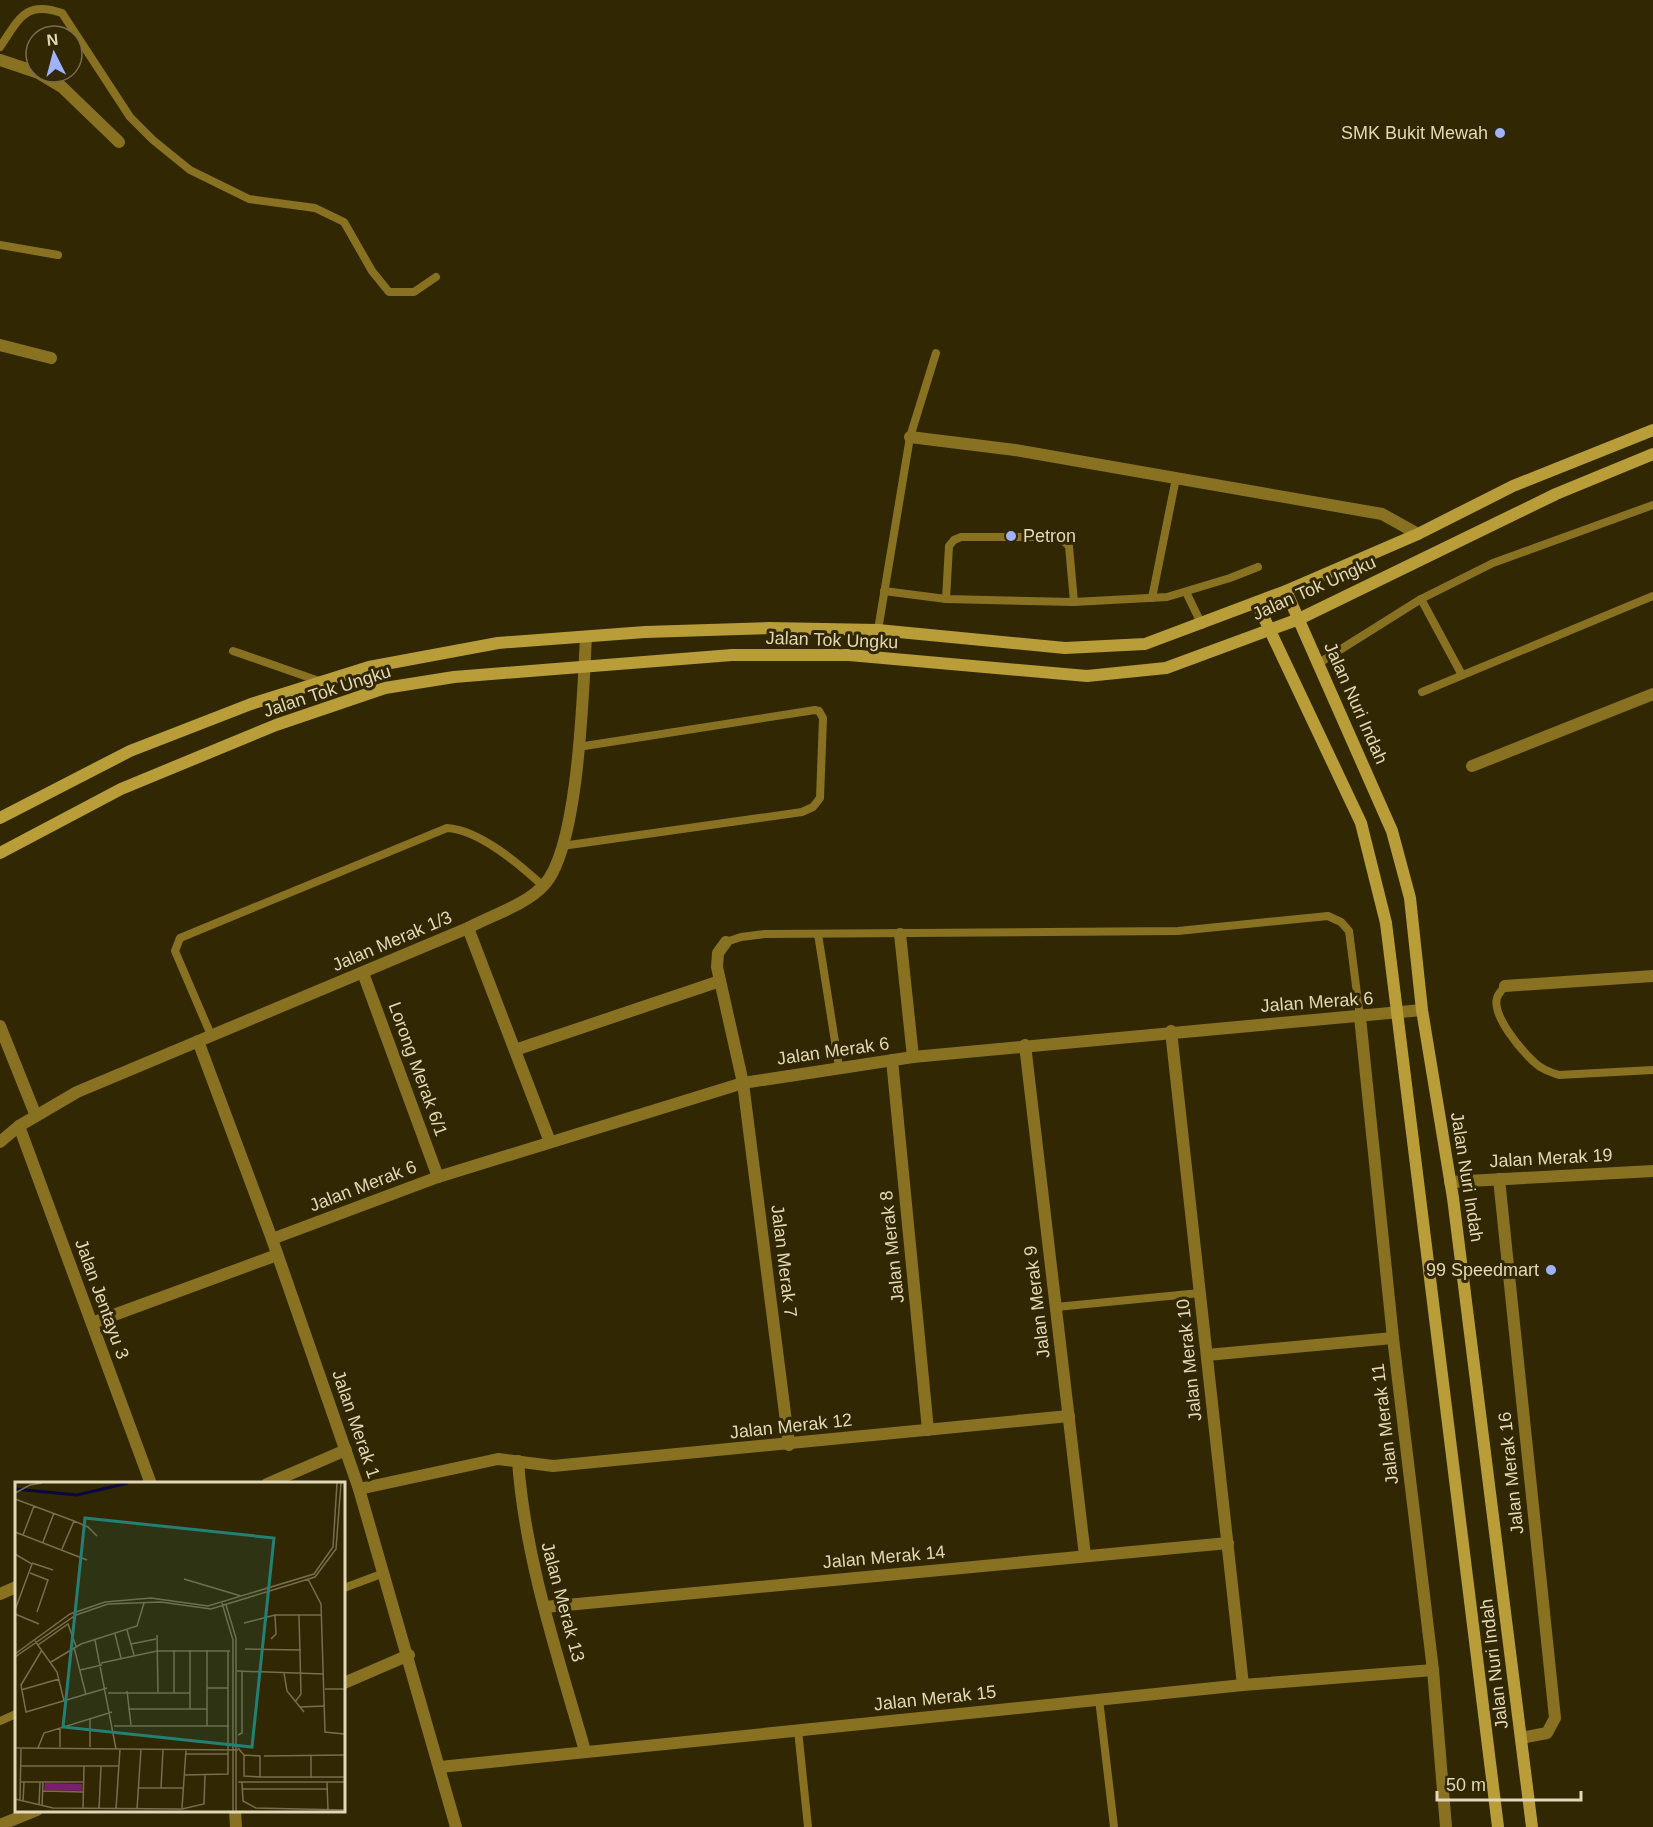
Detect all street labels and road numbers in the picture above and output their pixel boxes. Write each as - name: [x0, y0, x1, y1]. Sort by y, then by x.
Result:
- street label: Jalan Tok Ungku: [1249, 552, 1379, 624]
- street label: Jalan Tok Ungku: [765, 628, 899, 652]
- street label: Jalan Nuri Indah: [1320, 639, 1392, 767]
- street label: Jalan Tok Ungku: [261, 661, 393, 721]
- street label: Jalan Merak 1/3: [329, 907, 455, 975]
- street label: Jalan Merak 6: [1260, 988, 1374, 1016]
- street label: Lorong Merak 6/1: [384, 999, 452, 1139]
- street label: Jalan Merak 6: [776, 1033, 890, 1069]
- street label: Jalan Nuri Indah: [1447, 1111, 1487, 1243]
- street label: Jalan Merak 19: [1489, 1145, 1613, 1171]
- street label: Jalan Merak 6: [307, 1156, 419, 1216]
- street label: Jalan Merak 8: [876, 1190, 908, 1304]
- street label: Jalan Merak 7: [767, 1204, 801, 1318]
- street label: Jalan Jentayu 3: [71, 1236, 133, 1362]
- street label: Jalan Merak 9: [1020, 1245, 1054, 1359]
- street label: Jalan Merak 10: [1173, 1298, 1205, 1422]
- street label: Jalan Merak 11: [1368, 1362, 1402, 1486]
- street label: Jalan Merak 1: [328, 1367, 384, 1481]
- street label: Jalan Merak 12: [729, 1410, 853, 1442]
- street label: Jalan Merak 16: [1495, 1411, 1527, 1535]
- street label: Jalan Merak 13: [537, 1540, 589, 1664]
- street label: Jalan Merak 14: [822, 1542, 946, 1572]
- street label: Jalan Nuri Indah: [1476, 1598, 1512, 1730]
- street label: Jalan Merak 15: [873, 1682, 997, 1714]

